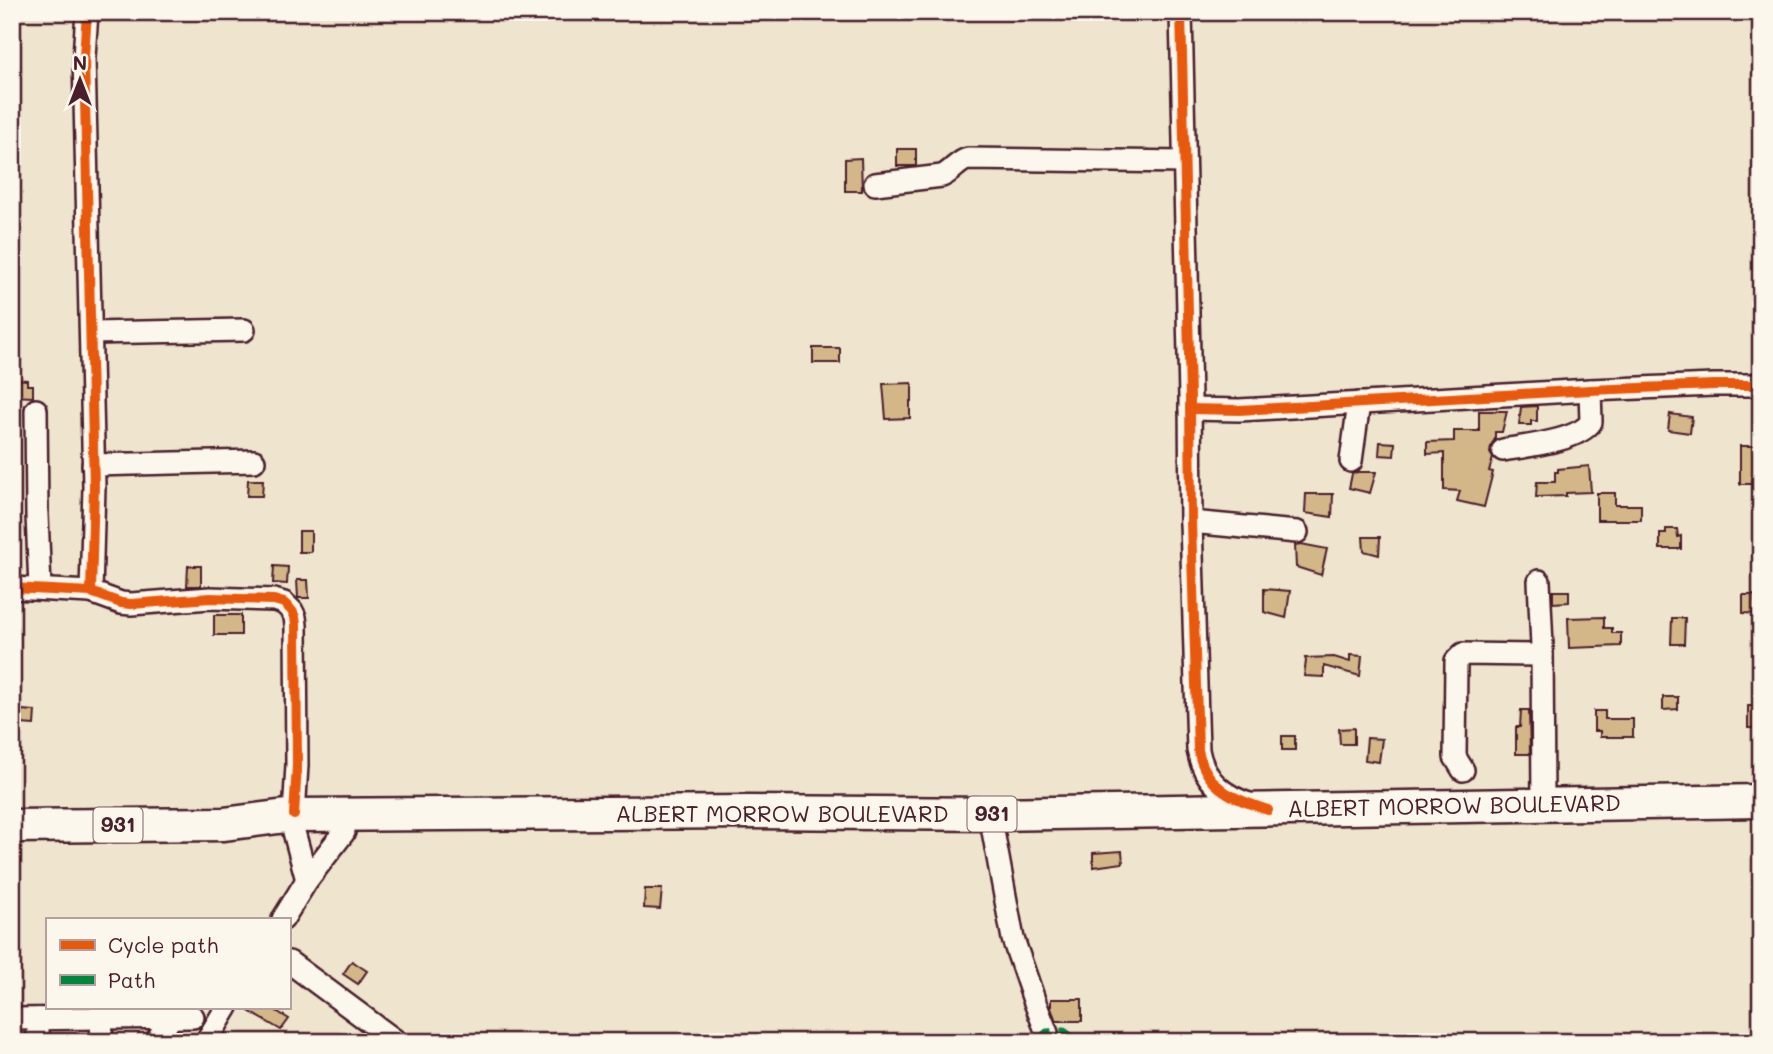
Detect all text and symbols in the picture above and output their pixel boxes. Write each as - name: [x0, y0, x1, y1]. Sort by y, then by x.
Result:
- north arrow: [46, 46, 116, 116]
- text: N: [73, 50, 87, 75]
- street label: ALBERT MORROW BOULEVARD: [1287, 787, 1621, 823]
- road number: 931: [968, 796, 1016, 832]
- street label: ALBERT MORROW BOULEVARD: [615, 798, 949, 828]
- road number: 931: [94, 808, 142, 842]
- legend: [46, 918, 290, 1009]
- text: Cycle path: [108, 931, 218, 958]
- text: Path: [108, 966, 155, 993]

